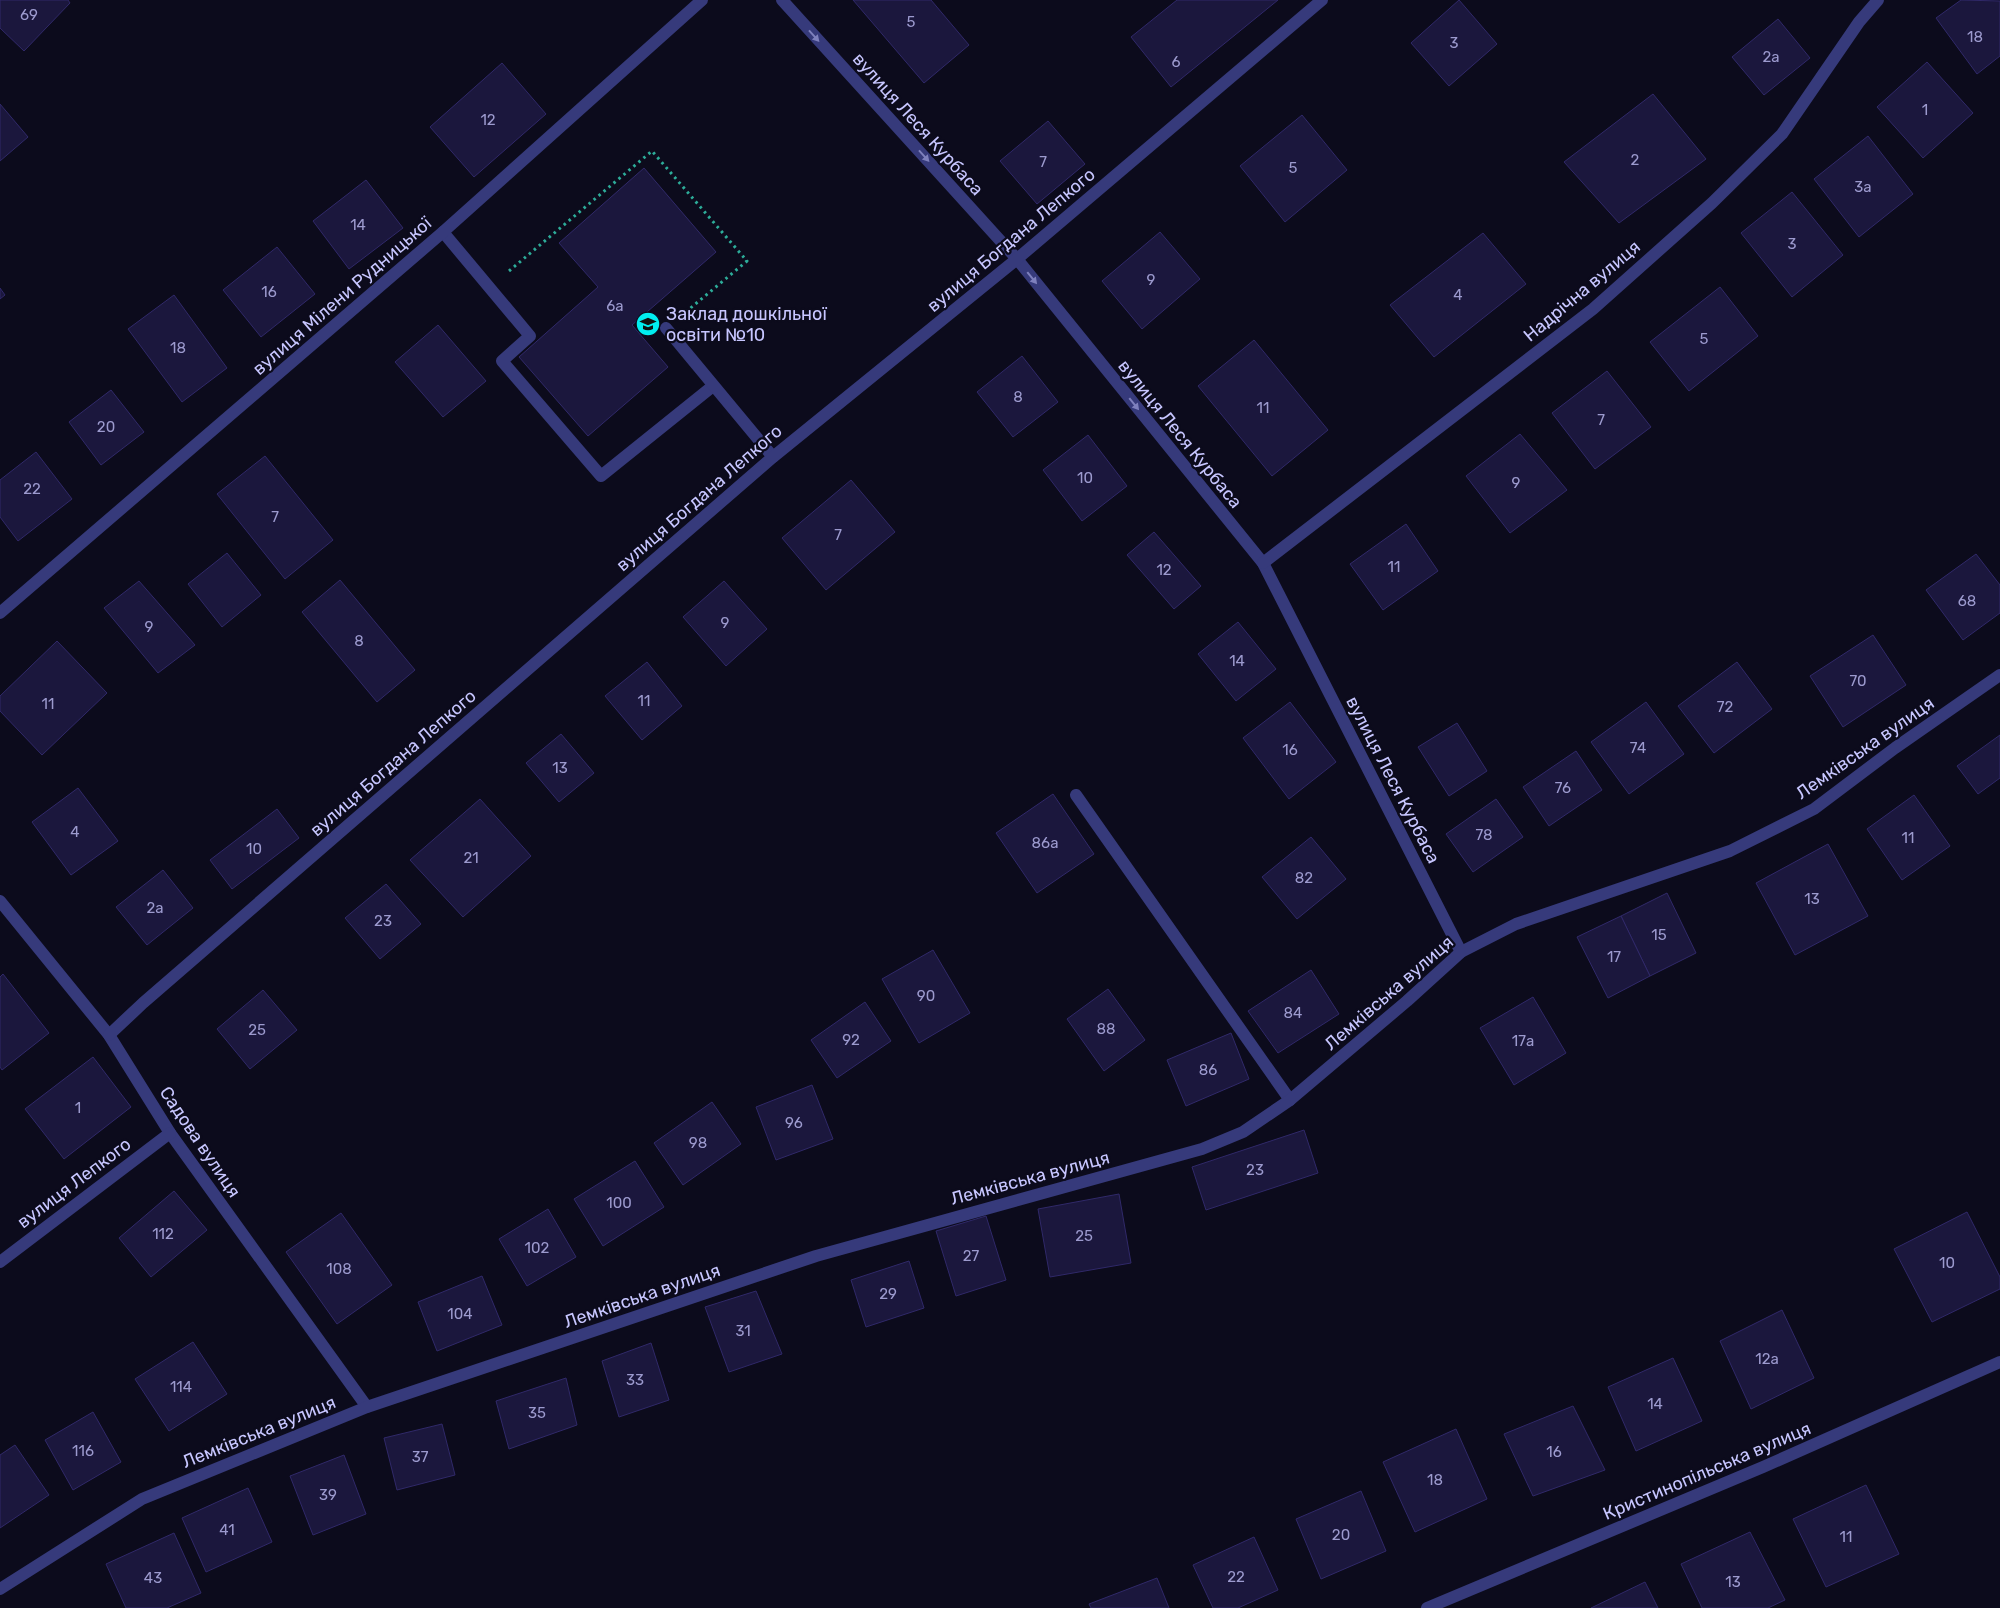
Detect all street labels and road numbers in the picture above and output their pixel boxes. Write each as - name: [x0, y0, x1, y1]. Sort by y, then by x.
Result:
- street label: вулиця Леся Курбаса: [848, 48, 988, 200]
- street label: вулиця Богдана Лепкого: [922, 163, 1100, 317]
- street label: вулиця Мілени Рудницької: [248, 212, 436, 380]
- street label: Надрічна вулиця: [1519, 236, 1645, 346]
- street label: вулиця Леся Курбаса: [1113, 355, 1247, 513]
- street label: вулиця Богдана Лепкого: [612, 420, 786, 576]
- street label: вулиця Богдана Лепкого: [306, 685, 480, 841]
- street label: Лемківська вулиця: [1792, 692, 1938, 804]
- street label: вулиця Леся Курбаса: [1341, 693, 1445, 867]
- street label: Лемківська вулиця: [1320, 931, 1458, 1055]
- street label: Садова вулиця: [155, 1082, 245, 1202]
- street label: вулиця Лепкого: [13, 1133, 135, 1233]
- street label: Лемківська вулиця: [948, 1146, 1112, 1210]
- street label: Лемківська вулиця: [561, 1259, 723, 1333]
- street label: Лемківська вулиця: [179, 1391, 339, 1473]
- street label: Кристинопільська вулиця: [1600, 1417, 1814, 1525]

